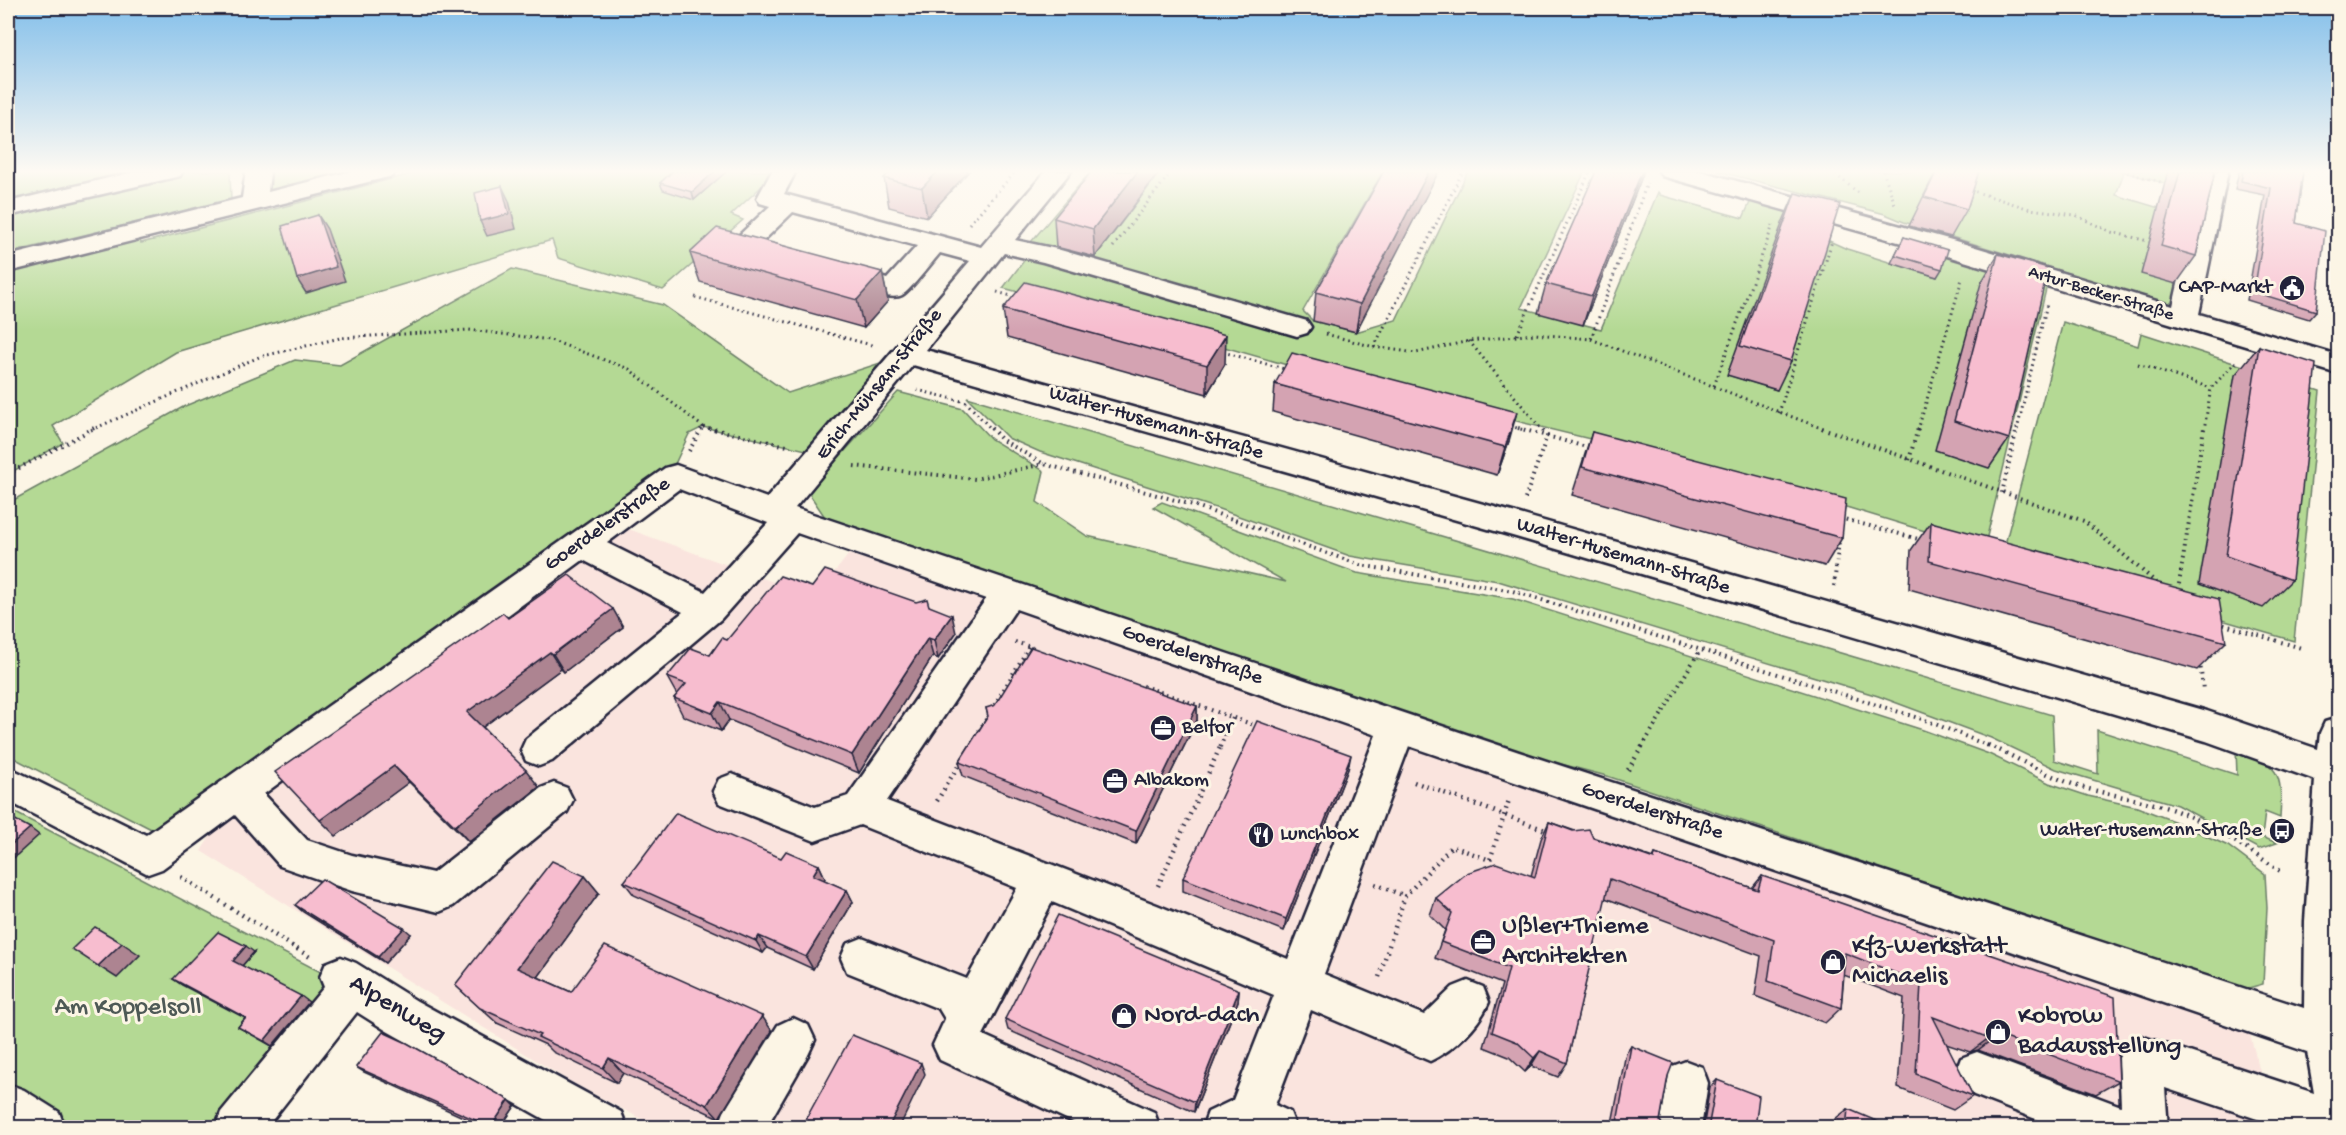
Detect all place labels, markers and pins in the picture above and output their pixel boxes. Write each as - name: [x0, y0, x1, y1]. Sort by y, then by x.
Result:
- public building icon: CAP-Markt: [2277, 273, 2307, 303]
- place label: CAP-Markt: [2178, 276, 2274, 301]
- office icon: Belfor: [1148, 713, 1178, 743]
- place label: Belfor: [1181, 716, 1235, 741]
- office icon: Albakom: [1100, 766, 1130, 796]
- place label: Albakom: [1134, 769, 1209, 794]
- bus stop icon: Walter-Husemann-Straße: [2267, 816, 2297, 846]
- place label: Walter-Husemann-Straße: [2040, 819, 2263, 844]
- restaurant icon: Lunchbox: [1246, 820, 1276, 850]
- place label: Lunchbox: [1280, 823, 1359, 848]
- place label: Ußler+Thieme Architekten: [1502, 912, 1649, 973]
- office icon: Ußler+Thieme Architekten: [1468, 927, 1498, 957]
- place label: Kfz-Werkstatt Michaelis: [1852, 932, 2008, 993]
- shop icon: Kfz-Werkstatt Michaelis: [1818, 947, 1848, 977]
- shop icon: Nord-dach: [1109, 1001, 1139, 1031]
- place label: Nord-dach: [1144, 1001, 1260, 1032]
- place label: Kobrow Badausstellung: [2017, 1002, 2182, 1063]
- shop icon: Kobrow Badausstellung: [1983, 1017, 2013, 1047]

